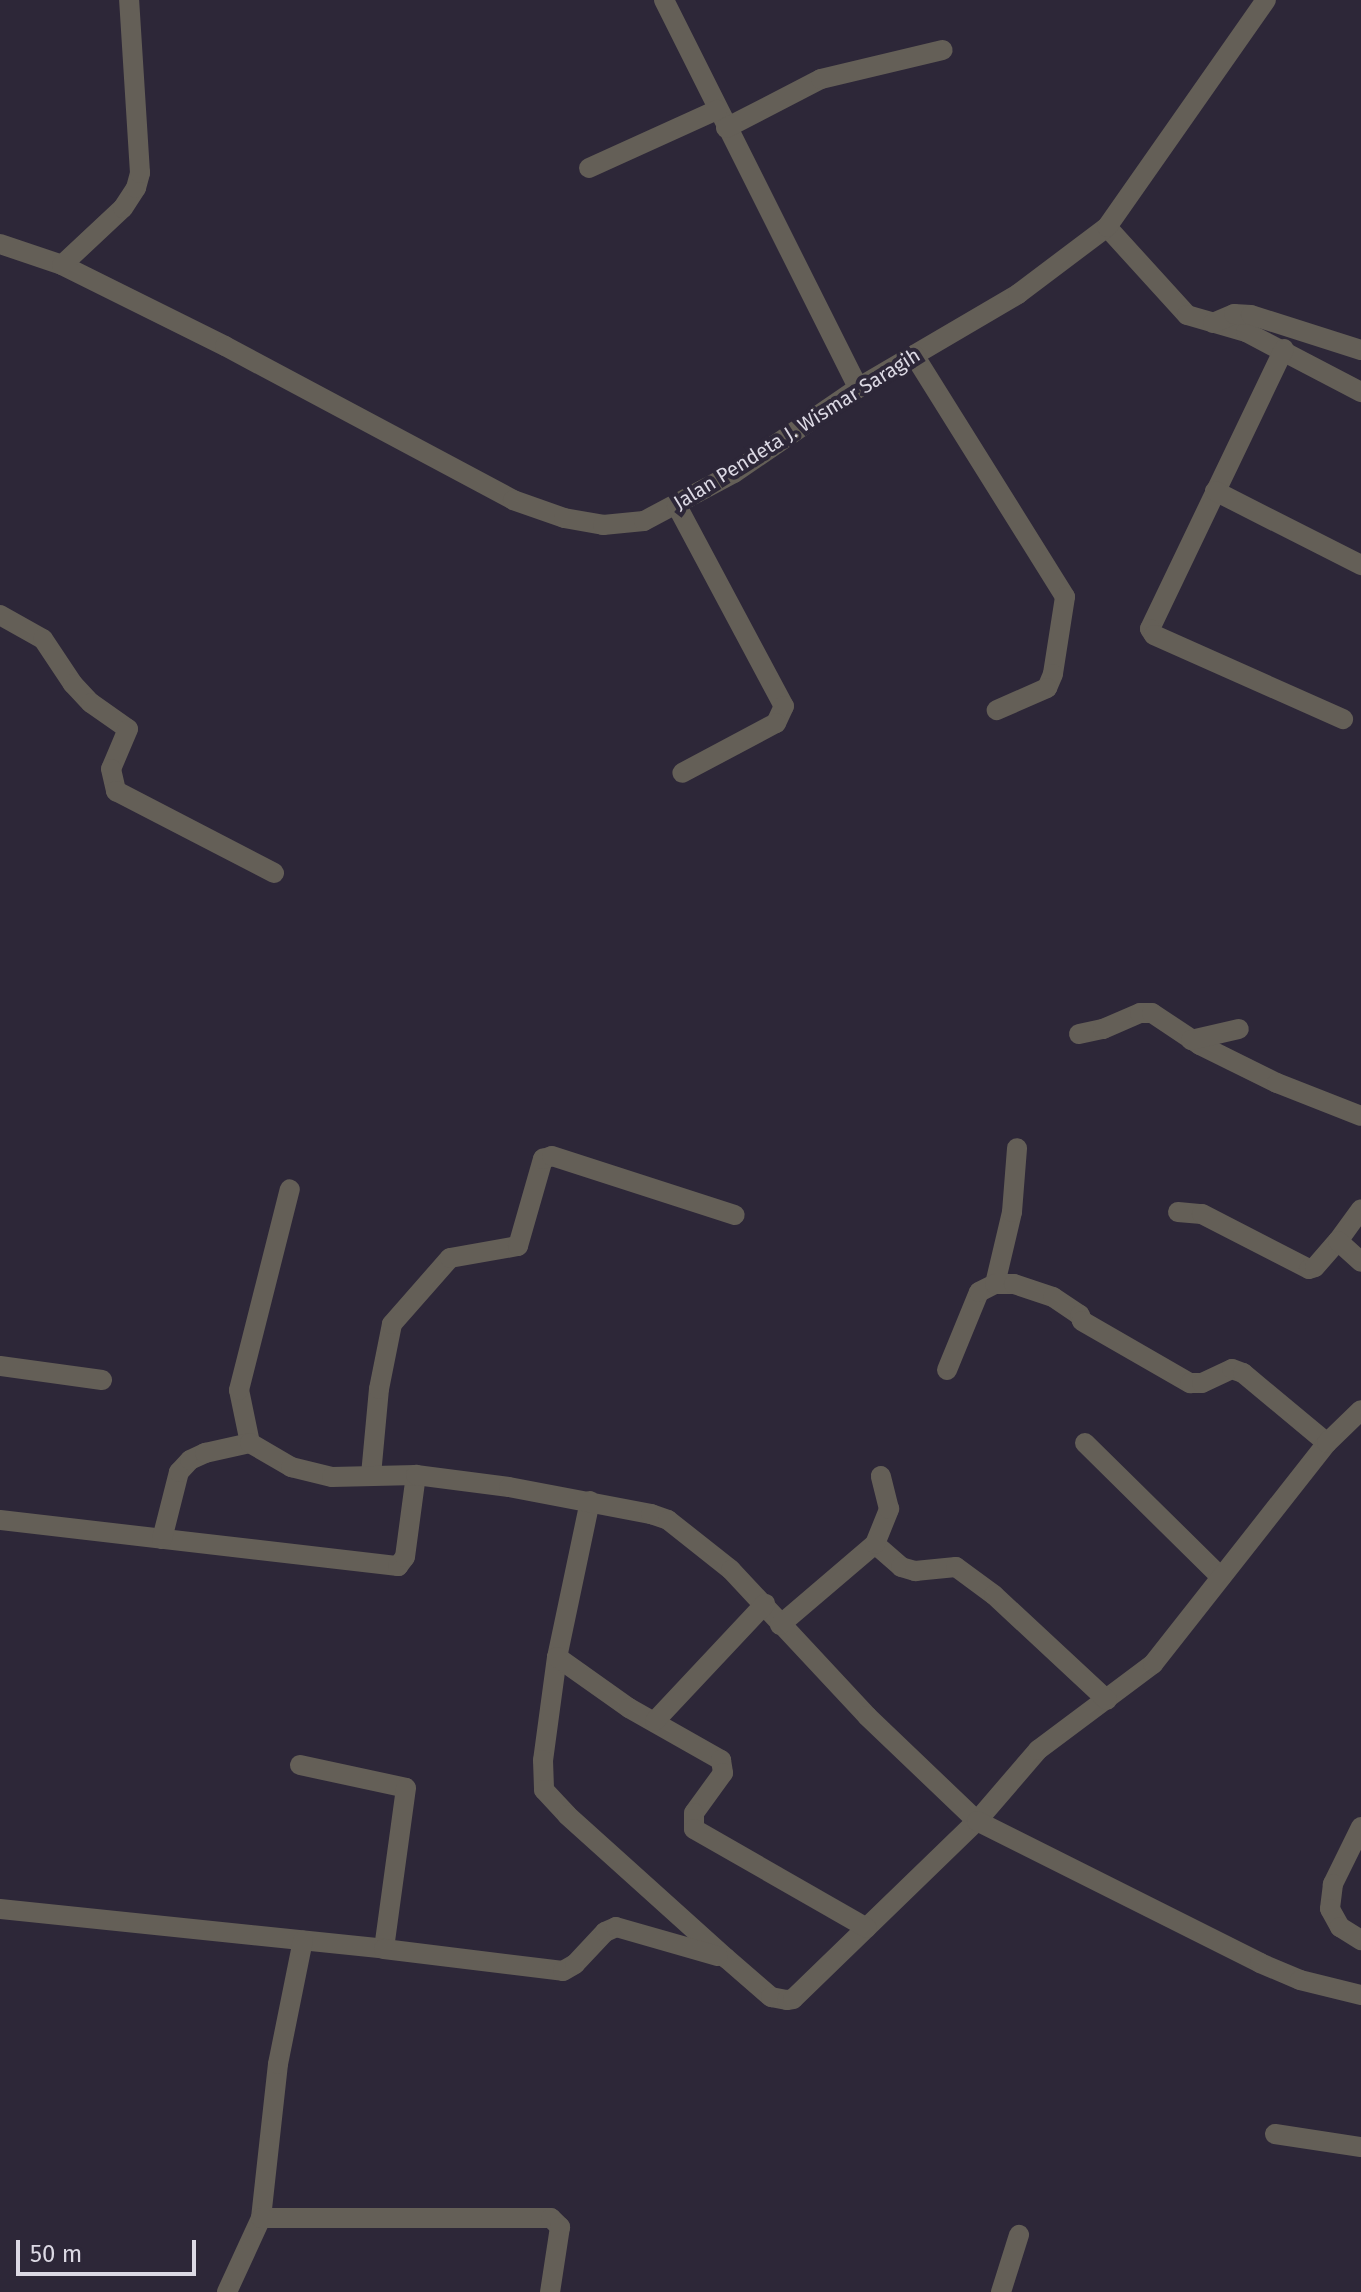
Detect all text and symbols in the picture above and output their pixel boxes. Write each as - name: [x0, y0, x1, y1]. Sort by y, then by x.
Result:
- street label: Jalan Pendeta J. Wismar Saragih: [669, 343, 925, 515]
- scale bar: [20, 2224, 200, 2274]
- text: 50 m: [30, 2240, 82, 2268]

